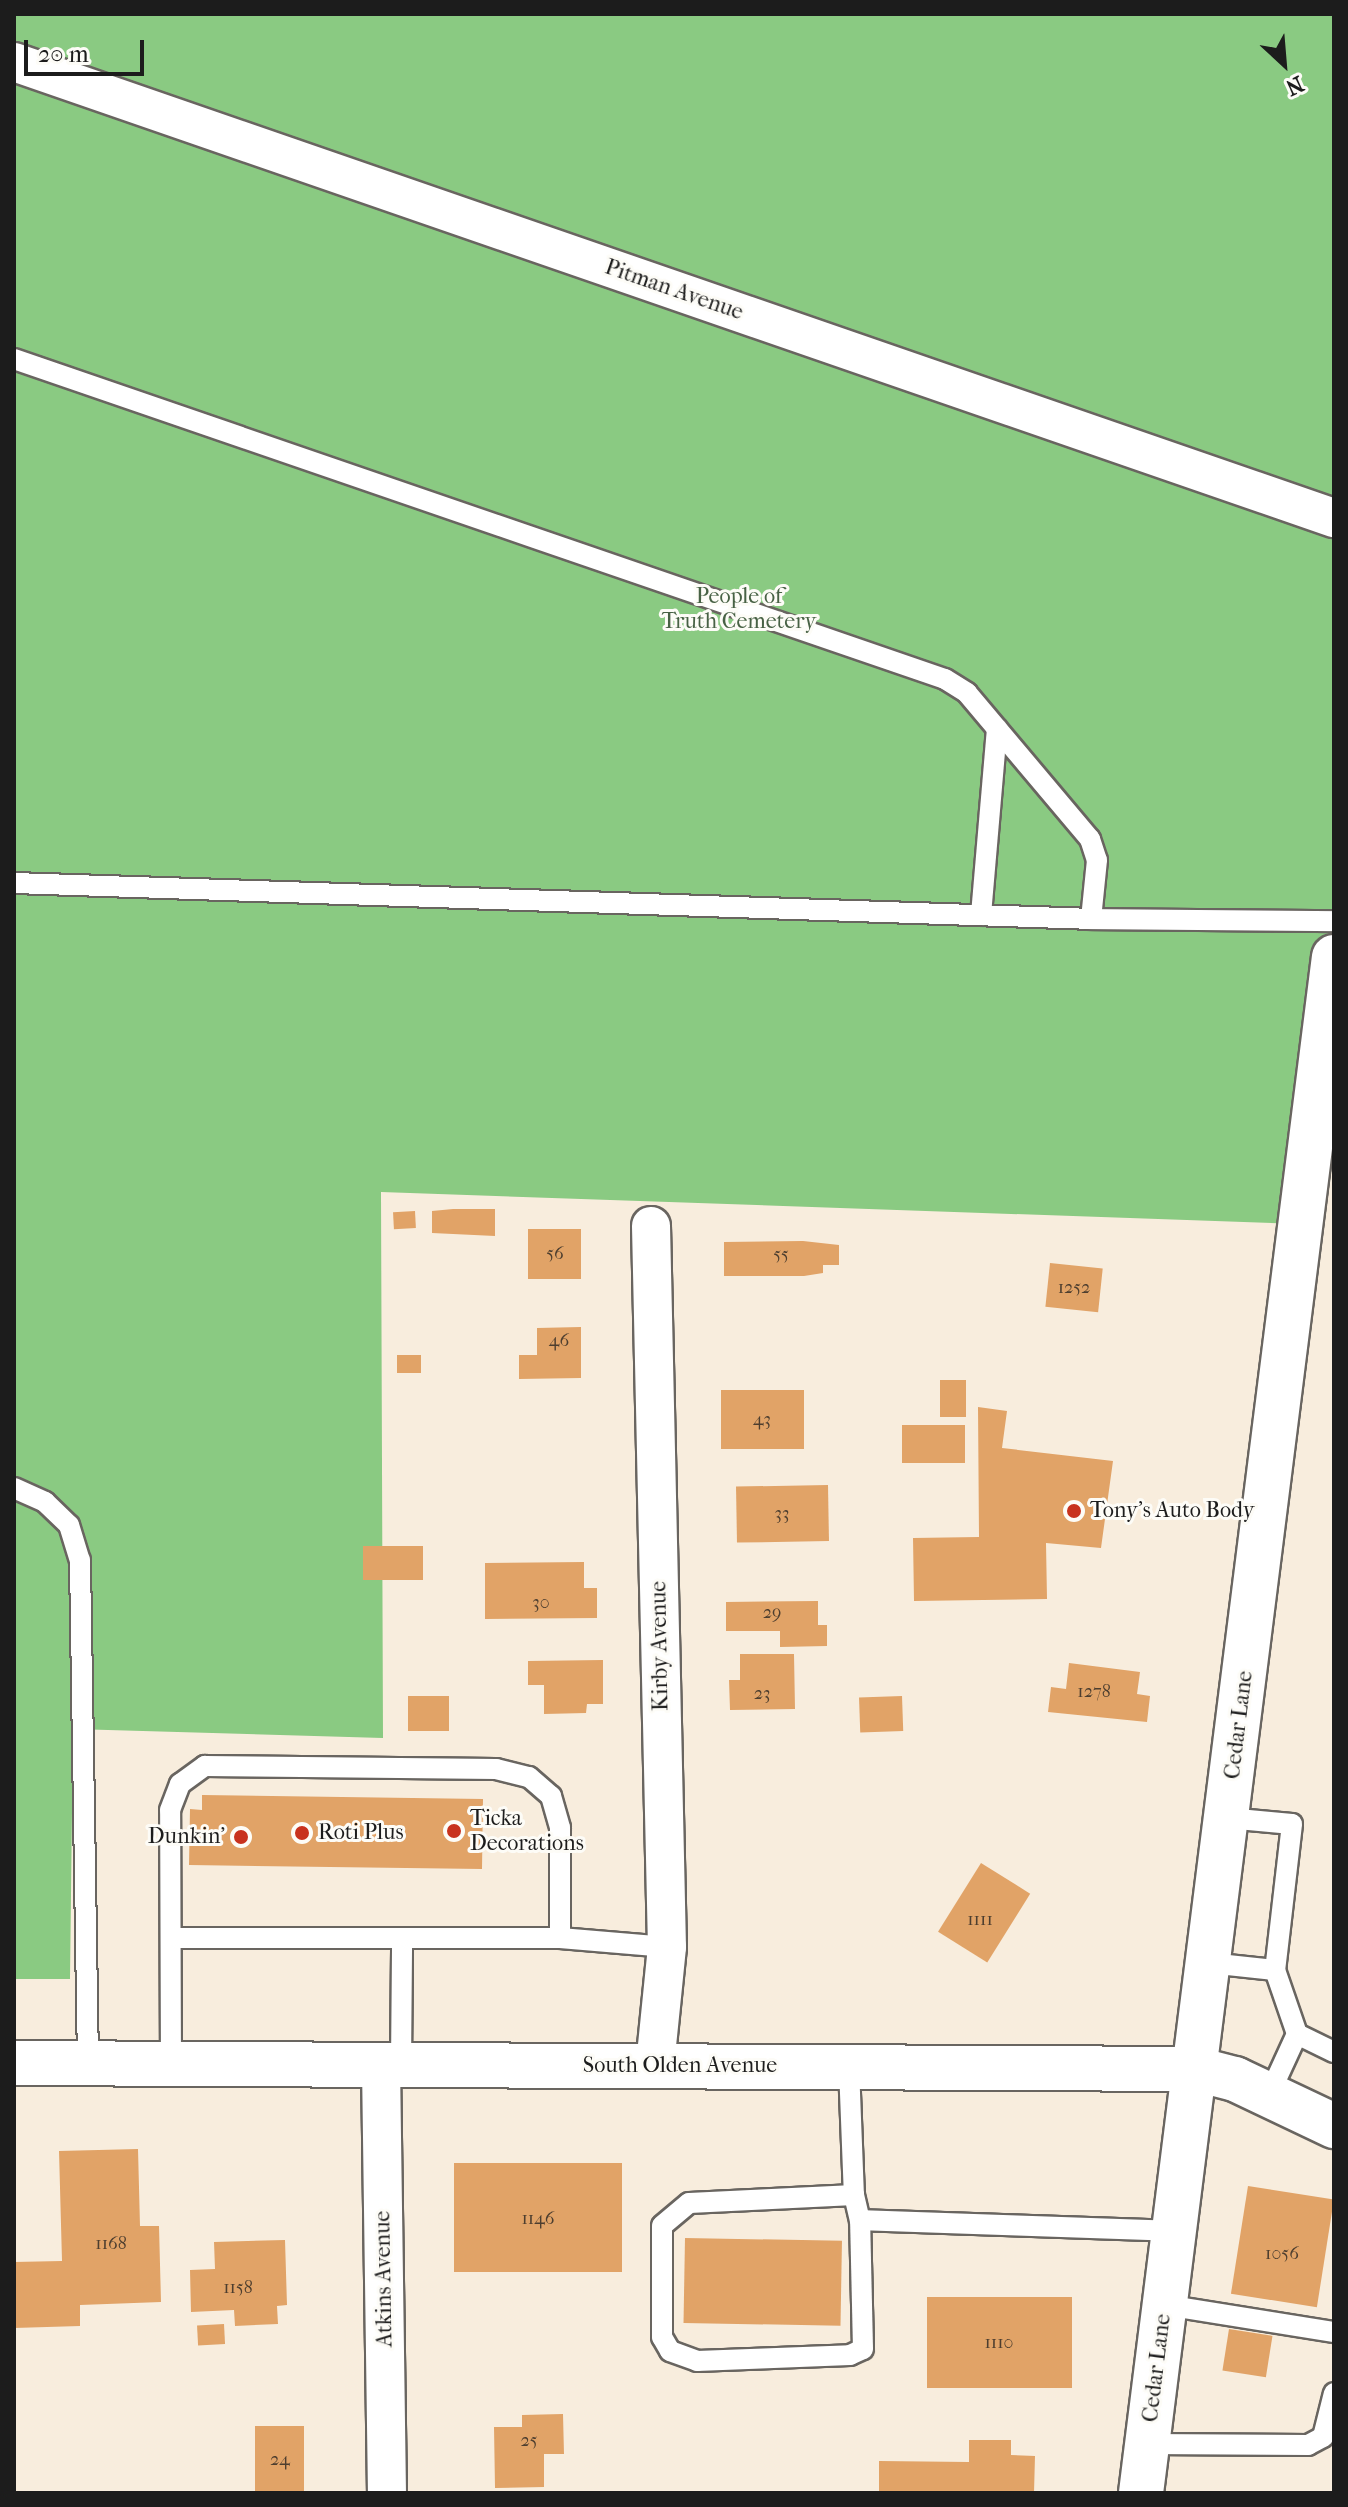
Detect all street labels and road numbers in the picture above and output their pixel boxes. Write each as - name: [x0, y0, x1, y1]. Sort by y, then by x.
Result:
- street label: Pitman Avenue: [601, 254, 747, 326]
- street label: Kirby Avenue: [646, 1581, 674, 1711]
- street label: Cedar Lane: [1219, 1669, 1259, 1781]
- street label: South Olden Avenue: [583, 2053, 777, 2079]
- street label: Atkins Avenue: [370, 2211, 398, 2347]
- street label: Cedar Lane: [1137, 2312, 1177, 2424]

